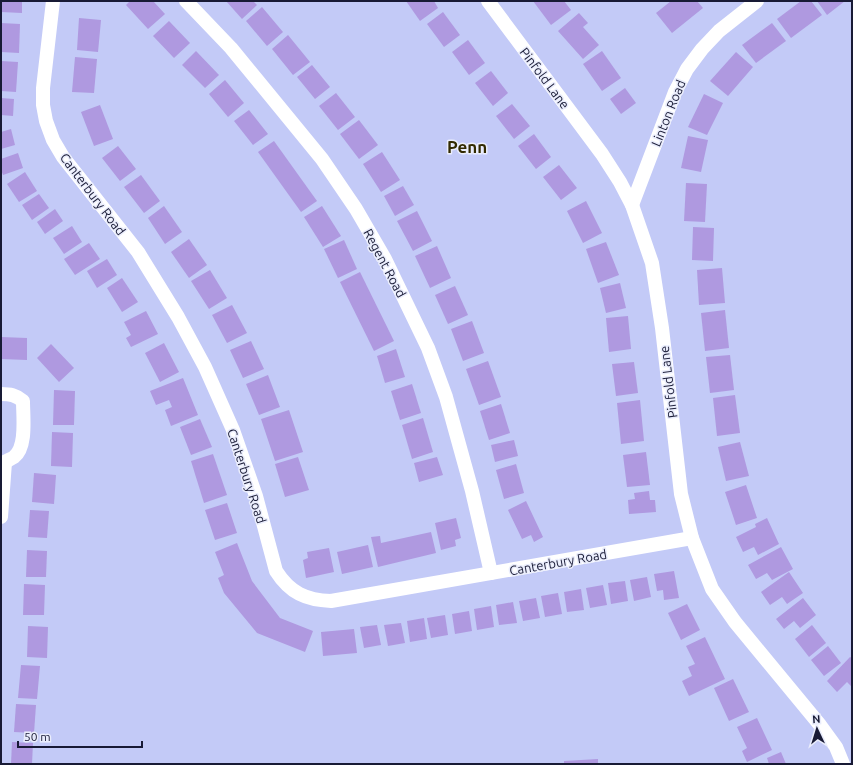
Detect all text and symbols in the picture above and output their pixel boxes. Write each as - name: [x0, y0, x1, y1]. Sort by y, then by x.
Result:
- street label: Pinfold Lane: [517, 45, 573, 111]
- street label: Linton Road: [648, 78, 688, 148]
- district label: Penn: [447, 137, 487, 156]
- street label: Canterbury Road: [58, 150, 128, 238]
- street label: Regent Road: [361, 226, 409, 300]
- street label: Pinfold Lane: [657, 345, 679, 419]
- street label: Canterbury Road: [225, 427, 269, 525]
- street label: Canterbury Road: [508, 547, 608, 577]
- north arrow: [797, 709, 837, 749]
- text: N: [812, 713, 821, 725]
- scale bar: [18, 723, 142, 749]
- text: 50 m: [24, 730, 51, 743]

